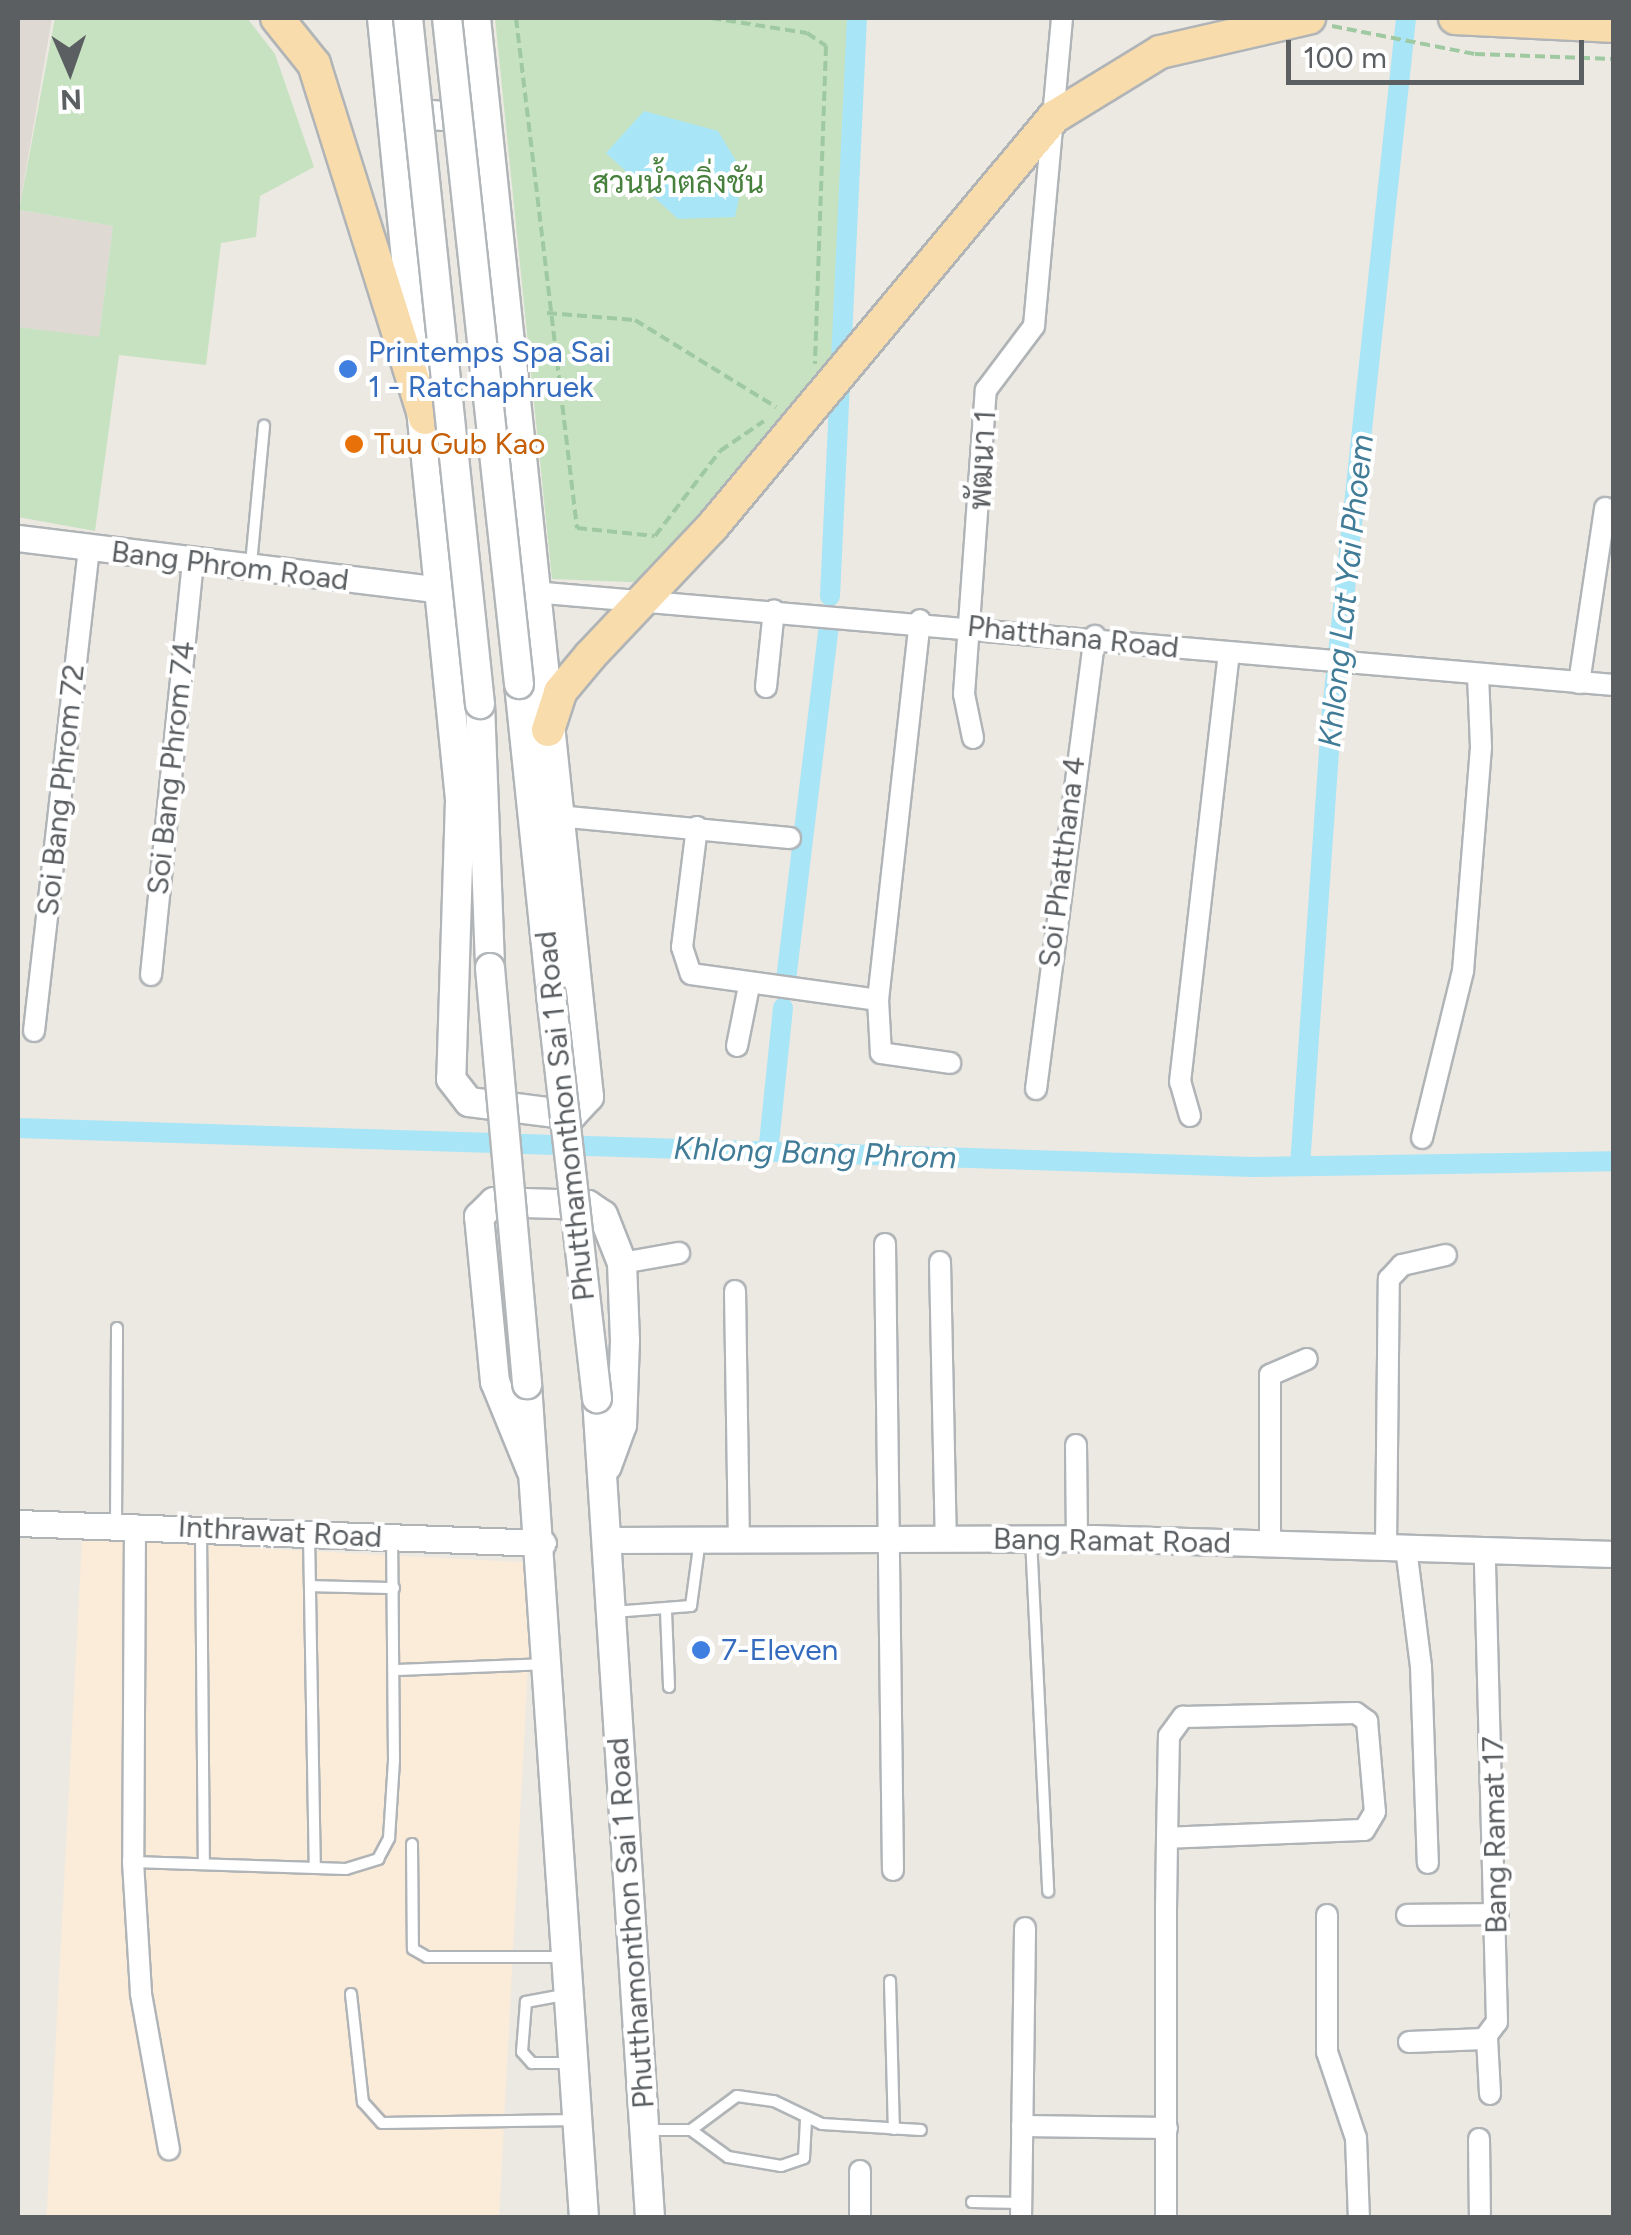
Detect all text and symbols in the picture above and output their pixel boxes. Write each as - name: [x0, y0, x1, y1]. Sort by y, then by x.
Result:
- north arrow: [20, 20, 120, 120]
- scale bar: [1291, 20, 1588, 82]
- text: 100 m: [1303, 39, 1387, 76]
- text: N: [60, 83, 82, 117]
- park label: สวนน้ำตลิ่งชัน: [592, 165, 764, 201]
- place label: Printemps Spa Sai 1 - Ratchaphruek: [368, 334, 611, 404]
- marker: Printemps Spa Sai 1 - Ratchaphruek: [337, 358, 359, 380]
- street label: พัฒนา 1: [962, 409, 1004, 511]
- place label: Tuu Gub Kao: [374, 426, 545, 462]
- marker: Tuu Gub Kao: [343, 433, 365, 455]
- water label: Khlong Lat Yai Phoem: [1310, 433, 1382, 749]
- street label: Bang Phrom Road: [109, 534, 351, 598]
- street label: Phatthana Road: [965, 608, 1181, 666]
- street label: Soi Bang Phrom 74: [140, 639, 202, 897]
- street label: Soi Bang Phrom 72: [30, 662, 92, 918]
- street label: Soi Phatthana 4: [1031, 754, 1093, 970]
- street label: Phutthamonthon Sai 1 Road: [528, 929, 602, 1303]
- water label: Khlong Bang Phrom: [673, 1129, 957, 1177]
- street label: Inthrawat Road: [177, 1509, 383, 1555]
- street label: Bang Ramat Road: [993, 1521, 1231, 1561]
- place label: 7-Eleven: [721, 1632, 838, 1668]
- marker: 7-Eleven: [690, 1639, 712, 1661]
- street label: Phutthamonthon Sai 1 Road: [600, 1736, 662, 2110]
- street label: Bang Ramat 17: [1475, 1736, 1515, 1934]

